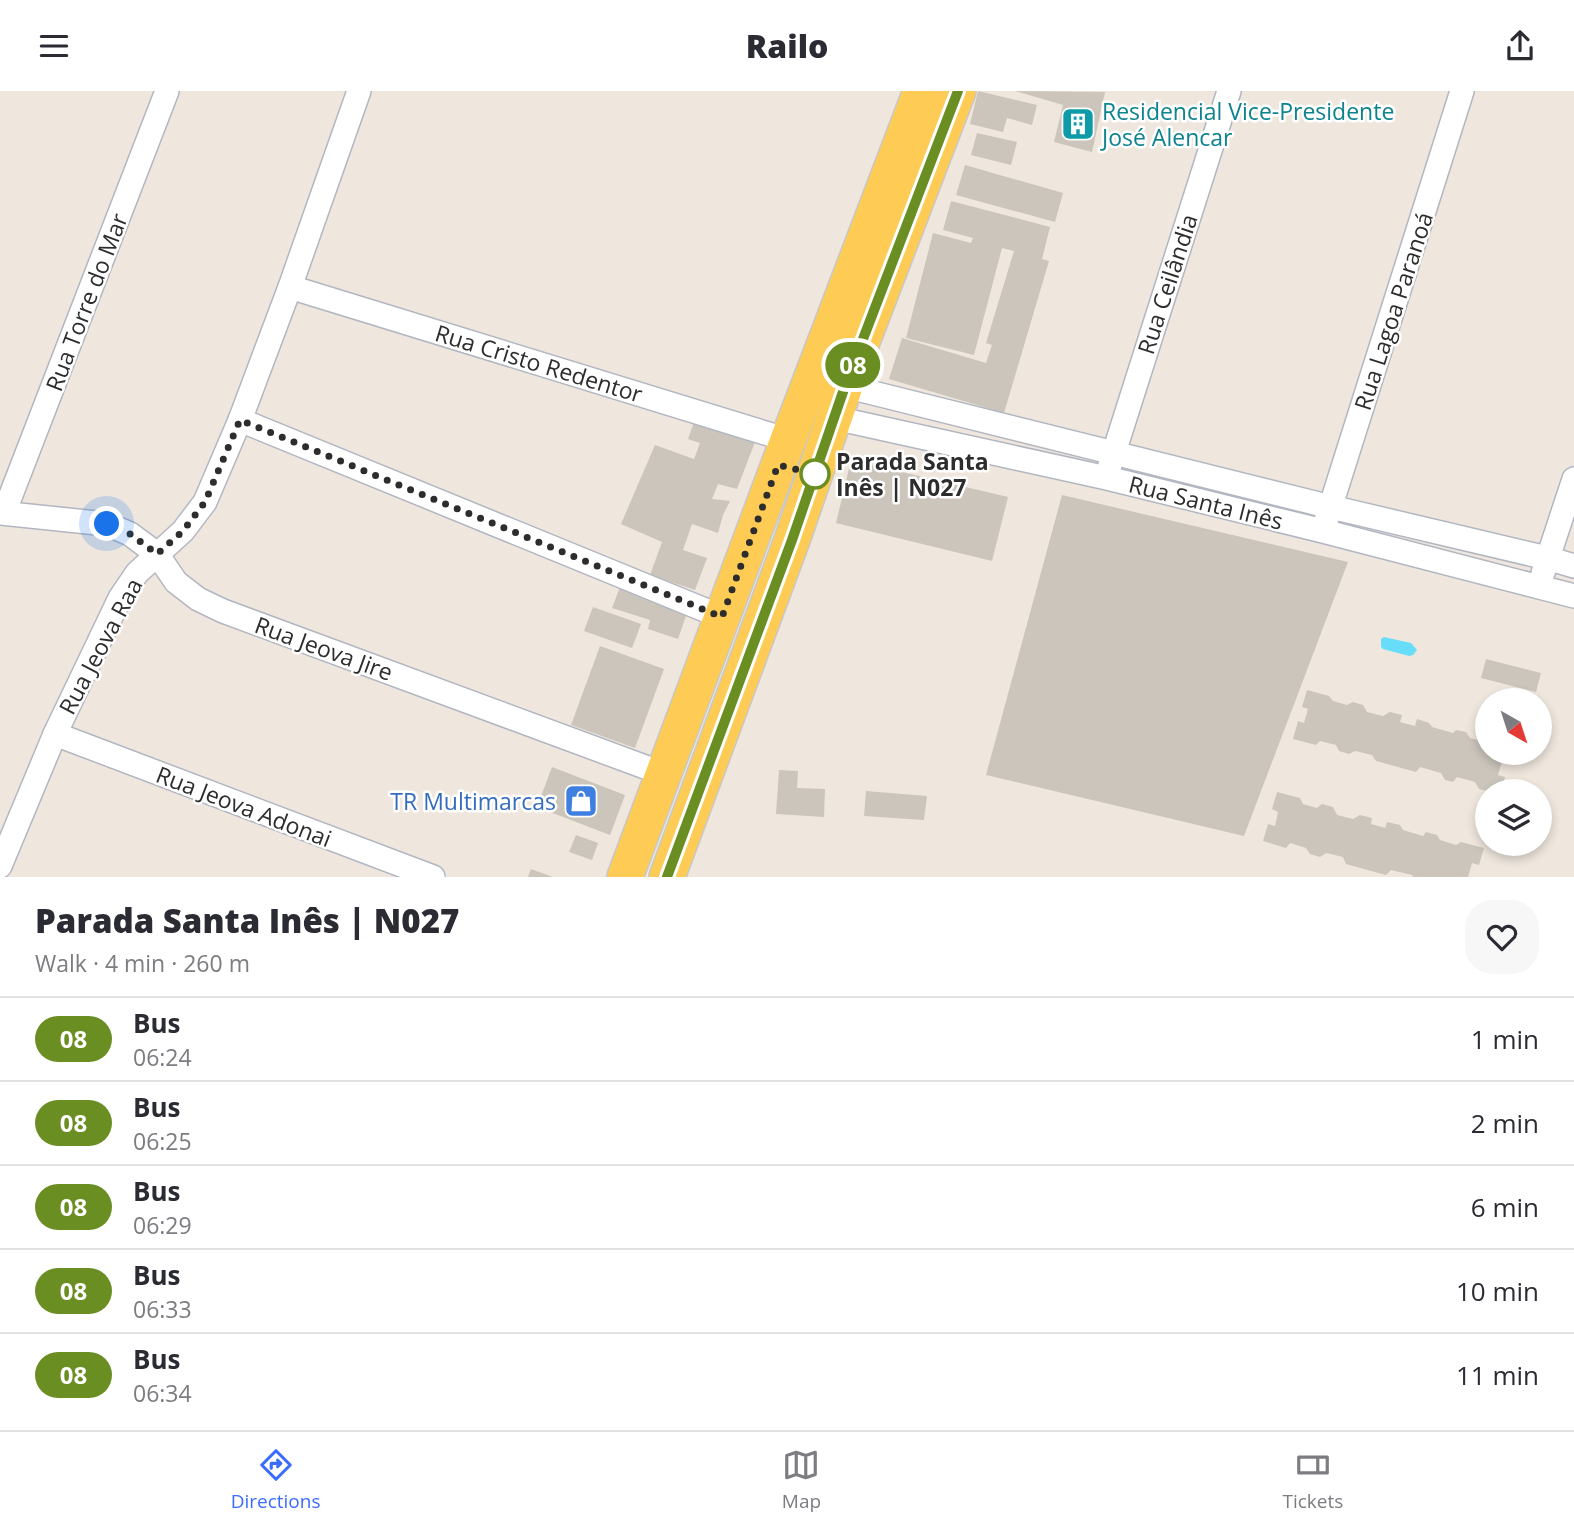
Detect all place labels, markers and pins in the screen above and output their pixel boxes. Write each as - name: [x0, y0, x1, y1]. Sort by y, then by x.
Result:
- place label: Residencial Vice-Presidente José Alencar: [1100, 95, 1394, 153]
- building icon: Residencial Vice-Presidente José Alencar: [1059, 105, 1097, 143]
- place label: Parada Santa Inês | N027: [836, 445, 989, 503]
- marker: Parada Santa Inês | N027: [800, 459, 830, 489]
- shop icon: TR Multimarcas: [562, 782, 600, 820]
- place label: TR Multimarcas: [390, 785, 556, 817]

